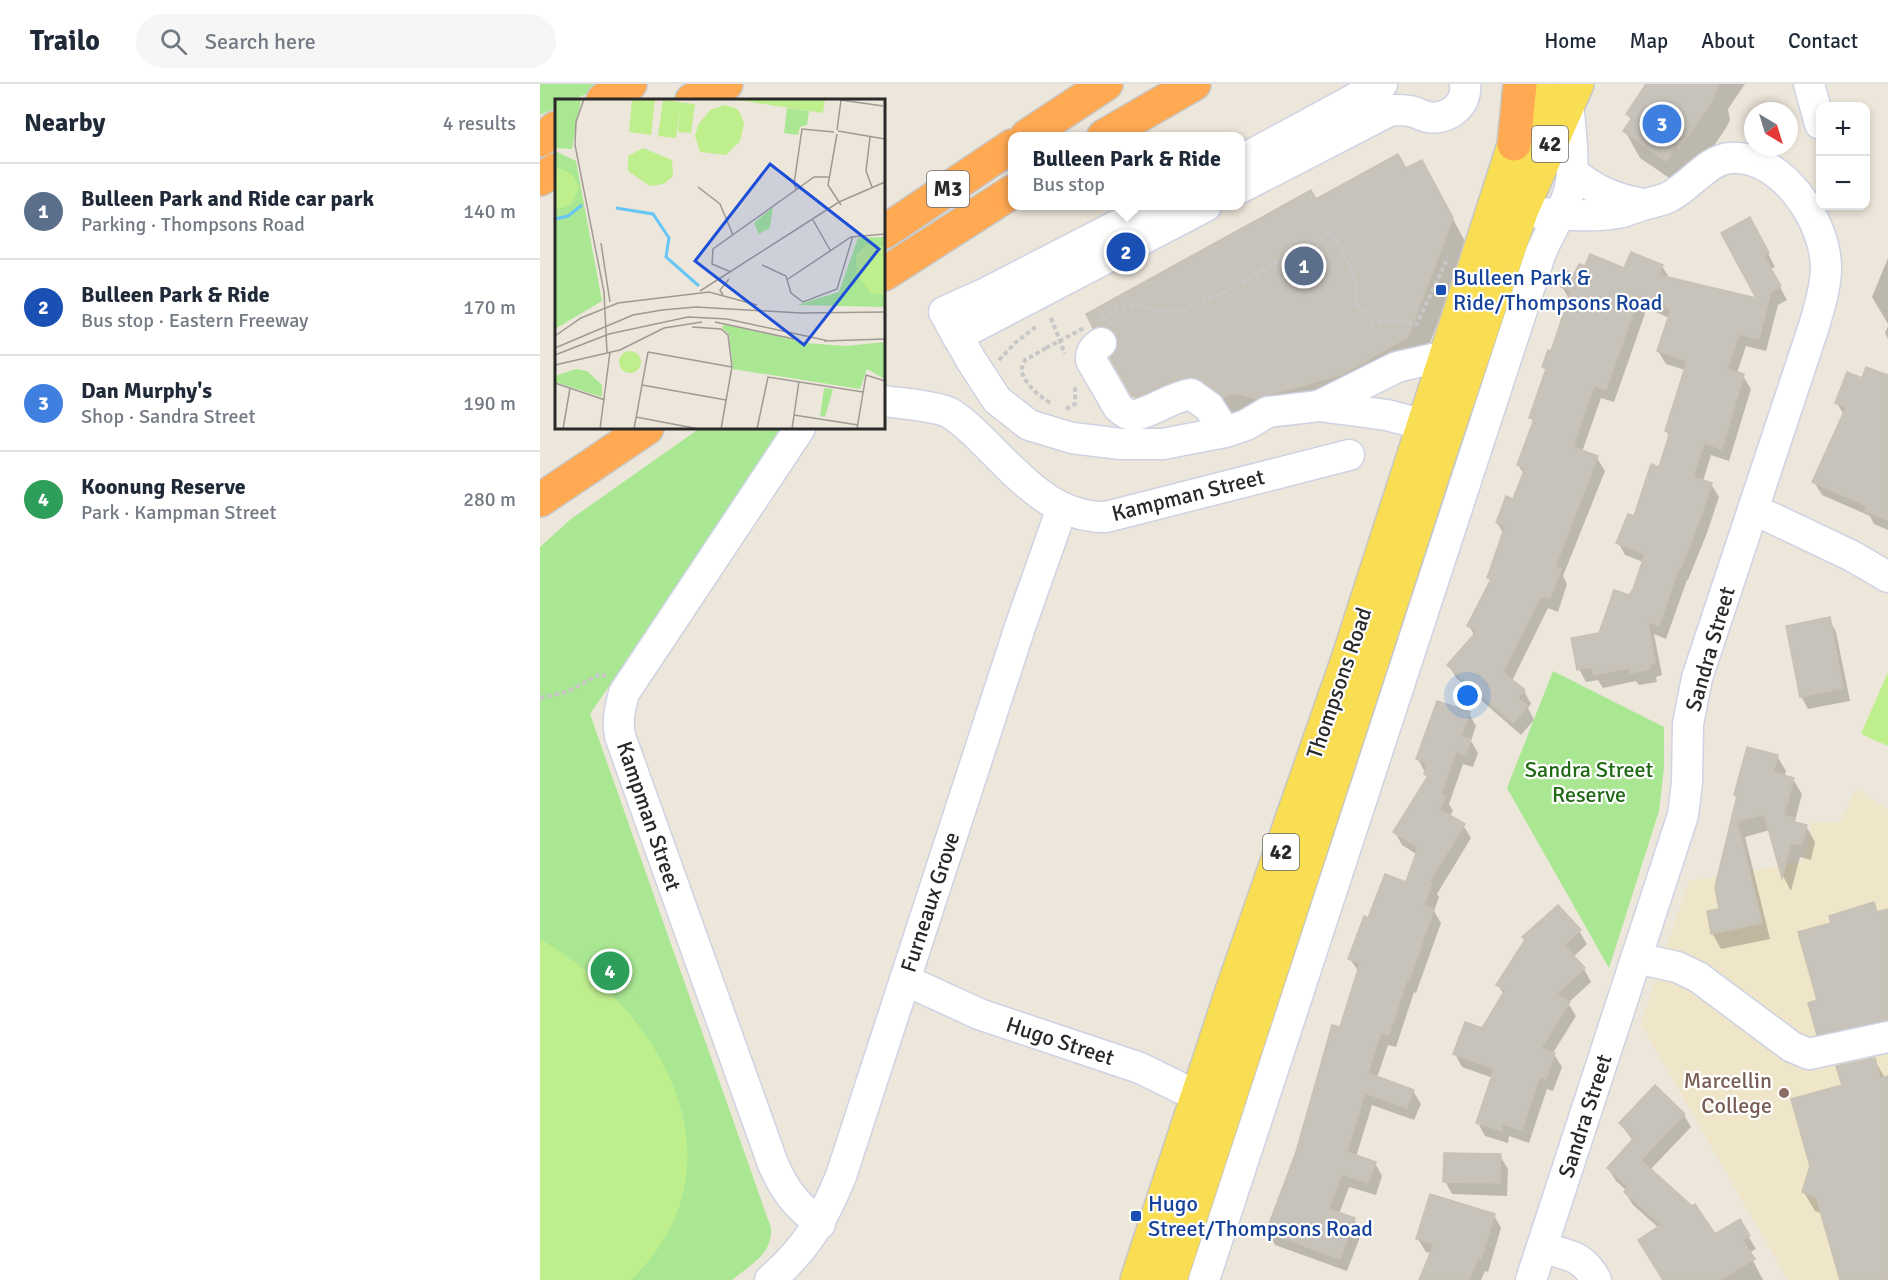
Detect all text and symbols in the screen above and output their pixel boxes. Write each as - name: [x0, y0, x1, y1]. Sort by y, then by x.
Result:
- search box: [136, 14, 556, 68]
- text: Trailo: [30, 24, 100, 58]
- icon: search: [157, 25, 190, 58]
- text: Search here: [205, 28, 316, 55]
- text: Home: [1544, 28, 1597, 54]
- text: Map: [1630, 28, 1668, 54]
- text: About: [1701, 28, 1755, 54]
- text: Contact: [1788, 28, 1858, 54]
- inset map: [555, 99, 885, 429]
- pin: 3: [1642, 102, 1682, 147]
- north arrow: [1744, 102, 1798, 156]
- map controls: [1816, 102, 1870, 210]
- button: +: [1816, 102, 1870, 156]
- text: Nearby: [24, 107, 105, 139]
- text: 4 results: [443, 111, 516, 136]
- road number: 42: [1532, 126, 1568, 162]
- popup: [1008, 132, 1245, 210]
- text: Bulleen Park & Ride: [1032, 145, 1221, 172]
- button: −: [1816, 156, 1870, 210]
- road number: M3: [927, 171, 969, 207]
- text: Bus stop: [1032, 172, 1105, 197]
- text: Bulleen Park and Ride car park: [81, 185, 374, 212]
- text: 1: [38, 199, 49, 224]
- text: 140 m: [463, 199, 516, 224]
- text: Parking · Thompsons Road: [81, 212, 305, 237]
- pin: 2: [1106, 230, 1146, 274]
- pin: 1: [1284, 244, 1323, 288]
- place label: Bulleen Park & Ride/Thompsons Road: [1453, 264, 1662, 316]
- text: Bulleen Park & Ride: [81, 281, 270, 308]
- marker: Bulleen Park & Ride/Thompsons Road: [1434, 283, 1448, 297]
- text: 2: [38, 295, 49, 320]
- text: 170 m: [463, 295, 516, 320]
- text: Bus stop · Eastern Freeway: [81, 308, 308, 333]
- text: Dan Murphy's: [81, 377, 212, 404]
- text: 3: [38, 391, 49, 416]
- text: 190 m: [463, 391, 516, 416]
- text: Shop · Sandra Street: [81, 404, 256, 429]
- street label: Kampman Street: [1109, 463, 1267, 527]
- text: Koonung Reserve: [81, 473, 246, 500]
- text: 4: [38, 487, 49, 512]
- text: 280 m: [463, 487, 516, 512]
- text: Park · Kampman Street: [81, 500, 276, 525]
- street label: Sandra Street: [1679, 583, 1741, 714]
- street label: Thompsons Road: [1301, 604, 1377, 762]
- your location: [1453, 681, 1482, 710]
- street label: Kampman Street: [611, 738, 687, 895]
- park label: Sandra Street Reserve: [1525, 756, 1653, 808]
- street label: Furneaux Grove: [895, 828, 965, 976]
- road number: 42: [1263, 834, 1299, 870]
- pin: 4: [590, 948, 630, 994]
- street label: Hugo Street: [1003, 1011, 1118, 1071]
- street label: Sandra Street: [1552, 1051, 1618, 1181]
- place label: Marcellin College: [1684, 1067, 1772, 1119]
- marker: Marcellin College: [1777, 1086, 1791, 1100]
- place label: Hugo Street/Thompsons Road: [1148, 1190, 1373, 1242]
- marker: Hugo Street/Thompsons Road: [1129, 1209, 1143, 1223]

